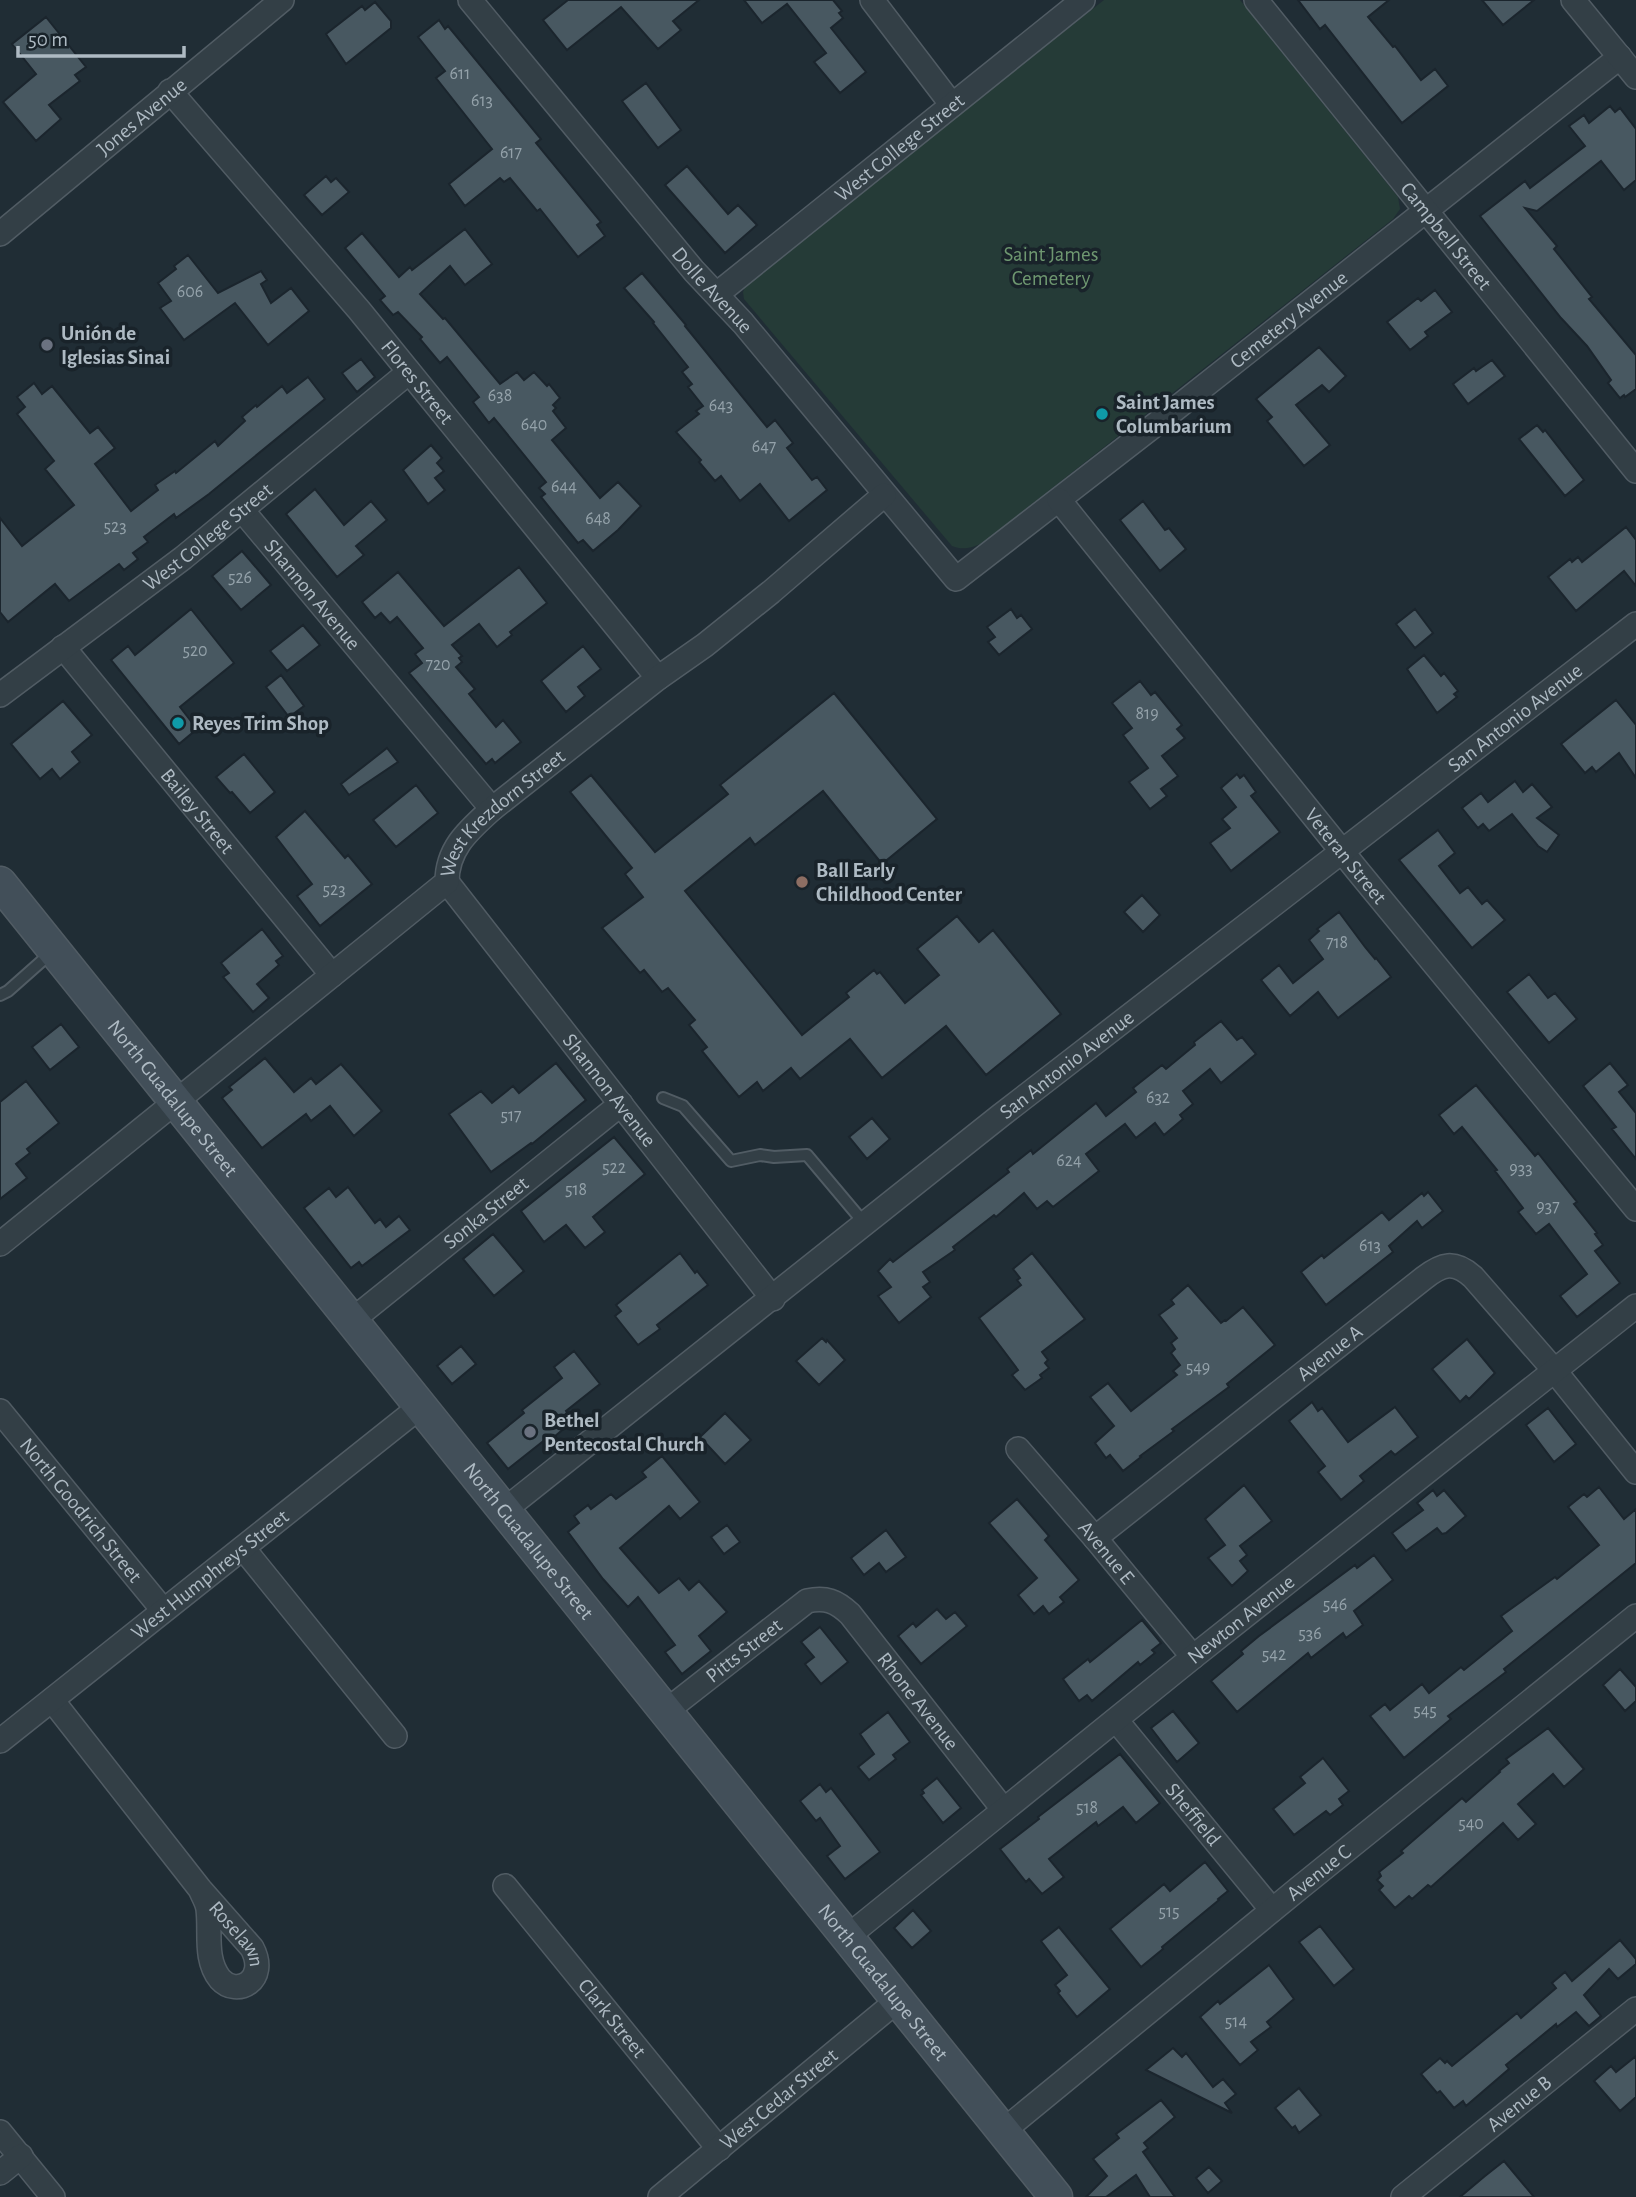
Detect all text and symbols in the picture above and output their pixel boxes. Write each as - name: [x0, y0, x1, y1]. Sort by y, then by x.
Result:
- scale bar: [18, 14, 184, 58]
- text: 50 m: [28, 29, 68, 50]
- house number: 611: [450, 65, 470, 83]
- street label: Jones Avenue: [93, 74, 190, 159]
- street label: West College Street: [831, 89, 968, 205]
- house number: 613: [471, 92, 493, 110]
- house number: 617: [500, 144, 522, 162]
- street label: Campbell Street: [1397, 178, 1496, 294]
- street label: Dolle Avenue: [668, 243, 757, 337]
- park label: Saint James Cemetery: [1003, 244, 1099, 289]
- street label: Cemetery Avenue: [1226, 267, 1351, 372]
- house number: 606: [177, 283, 203, 301]
- place label: Unión de Iglesias Sinai: [61, 323, 170, 368]
- street label: Flores Street: [377, 336, 458, 428]
- marker: Unión de Iglesias Sinai: [39, 337, 55, 353]
- house number: 638: [488, 387, 512, 405]
- place label: Saint James Columbarium: [1116, 392, 1232, 437]
- house number: 643: [709, 397, 733, 415]
- marker: Saint James Columbarium: [1094, 406, 1110, 422]
- house number: 640: [521, 416, 547, 434]
- house number: 647: [752, 438, 776, 456]
- house number: 644: [551, 478, 577, 496]
- street label: West College Street: [139, 479, 276, 595]
- house number: 648: [585, 510, 611, 528]
- house number: 523: [103, 518, 127, 536]
- street label: Shannon Avenue: [260, 535, 365, 654]
- house number: 526: [228, 569, 252, 587]
- house number: 520: [182, 642, 208, 660]
- house number: 720: [425, 656, 451, 674]
- street label: San Antonio Avenue: [1444, 659, 1586, 776]
- house number: 819: [1135, 705, 1159, 723]
- place label: Reyes Trim Shop: [192, 713, 329, 734]
- marker: Reyes Trim Shop: [170, 715, 186, 731]
- street label: West Krezdorn Street: [436, 745, 569, 879]
- street label: Bailey Street: [157, 764, 238, 858]
- street label: Veteran Street: [1301, 804, 1391, 908]
- place label: Ball Early Childhood Center: [816, 860, 963, 905]
- marker: Ball Early Childhood Center: [794, 874, 810, 890]
- house number: 523: [322, 881, 346, 899]
- house number: 718: [1326, 934, 1348, 952]
- street label: San Antonio Avenue: [995, 1006, 1138, 1123]
- street label: North Guadalupe Street: [104, 1016, 242, 1181]
- street label: Shannon Avenue: [559, 1029, 660, 1151]
- house number: 632: [1146, 1089, 1170, 1107]
- house number: 517: [500, 1107, 522, 1125]
- house number: 624: [1056, 1152, 1082, 1170]
- house number: 522: [602, 1159, 626, 1177]
- house number: 933: [1509, 1160, 1533, 1178]
- street label: Sonka Street: [439, 1172, 533, 1253]
- house number: 518: [565, 1181, 587, 1199]
- house number: 937: [1536, 1198, 1560, 1216]
- house number: 613: [1359, 1237, 1381, 1255]
- street label: Avenue A: [1293, 1321, 1366, 1385]
- house number: 549: [1186, 1359, 1210, 1377]
- place label: Bethel Pentecostal Church: [544, 1410, 705, 1455]
- marker: Bethel Pentecostal Church: [522, 1424, 538, 1440]
- street label: North Goodrich Street: [16, 1434, 146, 1586]
- street label: North Guadalupe Street: [460, 1459, 598, 1623]
- street label: West Humphreys Street: [127, 1505, 293, 1643]
- street label: Avenue E: [1075, 1517, 1139, 1588]
- street label: Newton Avenue: [1183, 1571, 1298, 1668]
- house number: 546: [1323, 1596, 1347, 1614]
- street label: Pitts Street: [702, 1614, 786, 1686]
- house number: 536: [1298, 1625, 1322, 1643]
- house number: 542: [1262, 1646, 1286, 1664]
- street label: Rhone Avenue: [874, 1648, 963, 1754]
- house number: 545: [1413, 1702, 1437, 1720]
- street label: Sheffield: [1162, 1779, 1225, 1850]
- house number: 518: [1076, 1799, 1098, 1817]
- house number: 540: [1458, 1815, 1484, 1833]
- street label: Avenue C: [1283, 1840, 1355, 1904]
- street label: Roselawn: [205, 1897, 268, 1968]
- street label: North Guadalupe Street: [814, 1900, 953, 2065]
- house number: 515: [1158, 1903, 1180, 1921]
- street label: Clark Street: [574, 1974, 651, 2062]
- house number: 514: [1225, 2013, 1248, 2031]
- street label: West Cedar Street: [716, 2044, 842, 2153]
- street label: Avenue B: [1483, 2071, 1555, 2135]

